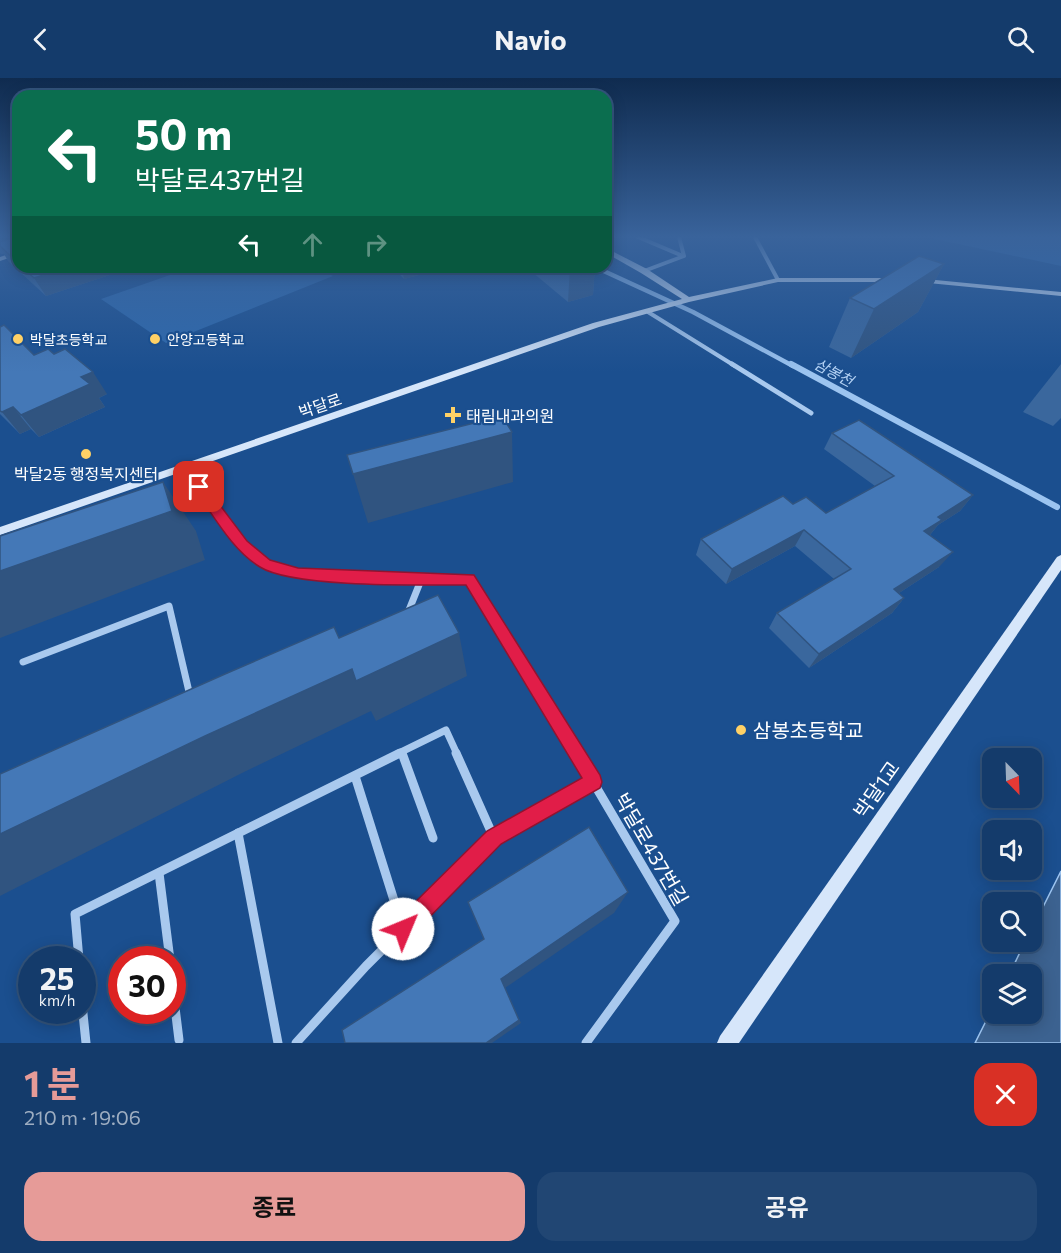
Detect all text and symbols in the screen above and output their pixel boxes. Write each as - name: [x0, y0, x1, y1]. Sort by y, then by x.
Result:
- icon: back: [24, 23, 57, 56]
- text: Navio: [494, 23, 567, 56]
- icon: search: [1004, 23, 1037, 56]
- text: 50 m: [135, 107, 232, 159]
- icon: left: [36, 114, 114, 192]
- text: 박달로437번길: [135, 163, 305, 196]
- icon: left: [233, 228, 266, 261]
- icon: ahead: [296, 228, 329, 261]
- icon: right: [359, 228, 392, 261]
- place label: 박달초등학교: [30, 331, 107, 348]
- place label: 안양고등학교: [167, 331, 244, 348]
- marker: 박달초등학교: [11, 332, 25, 346]
- marker: 안양고등학교: [148, 332, 162, 346]
- water label: 삼봉천: [811, 354, 858, 391]
- street label: 박달로: [296, 389, 344, 421]
- marker: 태림내과의원: [444, 406, 462, 424]
- place label: 태림내과의원: [466, 406, 554, 425]
- marker: 박달2동 행정복지센터: [79, 447, 93, 461]
- pin: [173, 461, 224, 512]
- place label: 박달2동 행정복지센터: [14, 464, 158, 483]
- icon: arrive: [182, 470, 215, 503]
- place label: 삼봉초등학교: [753, 718, 863, 742]
- marker: 삼봉초등학교: [734, 723, 748, 737]
- north arrow: [982, 748, 1042, 808]
- map controls: [982, 748, 1042, 1024]
- street label: 박달1교: [848, 756, 904, 822]
- street label: 박달로437번길: [610, 788, 694, 910]
- button: sound: [982, 820, 1042, 880]
- button: search: [982, 892, 1042, 952]
- position arrow: [371, 897, 435, 961]
- speed limit sign: 30: [108, 946, 186, 1024]
- text: 25: [40, 959, 74, 996]
- button: layers: [982, 964, 1042, 1024]
- text: km/h: [39, 991, 75, 1009]
- text: 1 분: [24, 1060, 80, 1104]
- button: close: [974, 1063, 1037, 1126]
- text: 210 m · 19:06: [24, 1105, 141, 1129]
- button: 종료: [24, 1172, 525, 1241]
- button: 공유: [537, 1172, 1037, 1241]

